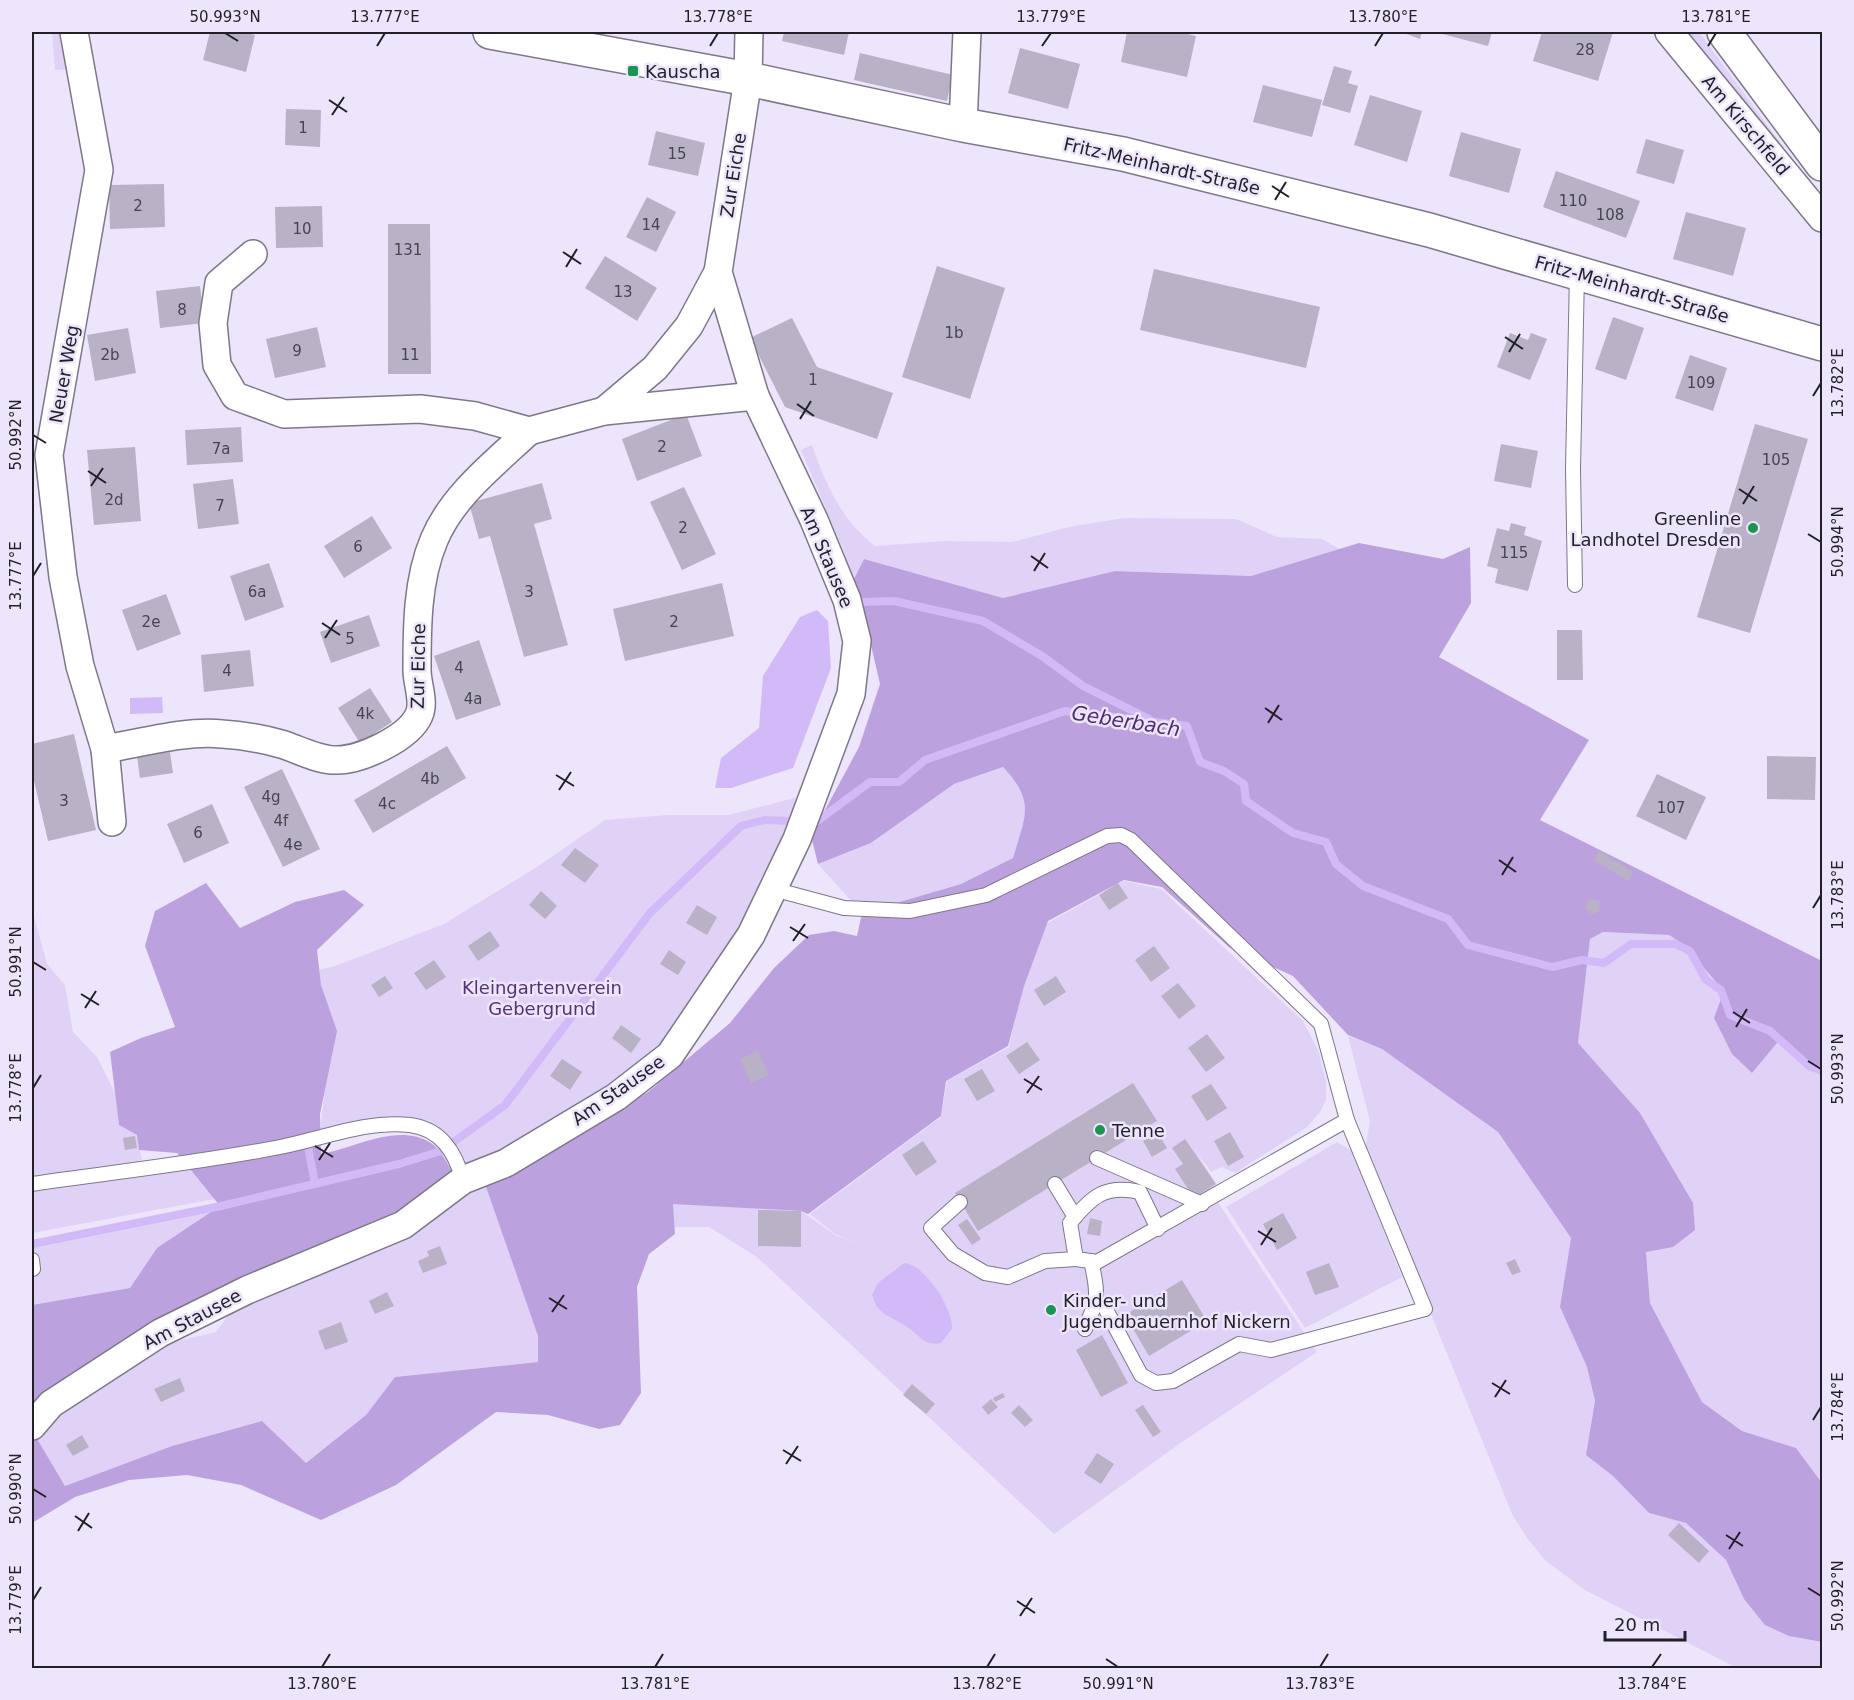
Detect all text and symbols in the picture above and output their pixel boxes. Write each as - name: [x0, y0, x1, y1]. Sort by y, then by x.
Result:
- text: 50.993°N: [189, 8, 261, 26]
- text: 13.777°E: [350, 8, 420, 26]
- text: 13.778°E: [683, 8, 753, 26]
- text: 13.779°E: [1016, 8, 1086, 26]
- text: 13.780°E: [1348, 8, 1418, 26]
- text: 13.781°E: [1681, 8, 1751, 26]
- house number: 28: [1575, 41, 1595, 59]
- place label: Kauscha: [645, 61, 721, 82]
- marker: Kauscha: [626, 64, 640, 78]
- street label: Am Kirschfeld: [1698, 71, 1794, 179]
- house number: 1: [298, 119, 308, 137]
- street label: Zur Eiche: [716, 131, 750, 219]
- street label: Fritz-Meinhardt-Straße: [1062, 133, 1262, 199]
- house number: 15: [667, 145, 687, 163]
- house number: 110: [1559, 192, 1587, 210]
- house number: 2: [133, 197, 143, 215]
- house number: 108: [1596, 206, 1624, 224]
- house number: 14: [641, 216, 661, 234]
- house number: 10: [292, 220, 312, 238]
- house number: 131: [394, 241, 422, 259]
- street label: Fritz-Meinhardt-Straße: [1532, 251, 1732, 327]
- house number: 13: [613, 283, 633, 301]
- house number: 8: [177, 301, 187, 319]
- street label: Neuer Weg: [45, 323, 83, 425]
- house number: 1b: [944, 324, 964, 342]
- house number: 9: [292, 342, 302, 360]
- house number: 2b: [100, 346, 120, 364]
- house number: 11: [400, 346, 420, 364]
- text: 13.782°E: [1829, 348, 1847, 418]
- house number: 1: [808, 371, 818, 389]
- house number: 109: [1687, 374, 1715, 392]
- text: 50.992°N: [7, 399, 25, 471]
- house number: 2: [657, 438, 667, 456]
- house number: 7a: [212, 440, 230, 458]
- house number: 105: [1762, 451, 1790, 469]
- house number: 2d: [104, 491, 124, 509]
- house number: 7: [215, 497, 225, 515]
- street label: Am Stausee: [796, 503, 858, 611]
- text: 50.994°N: [1829, 506, 1847, 578]
- place label: Greenline Landhotel Dresden: [1571, 508, 1741, 550]
- house number: 2: [678, 519, 688, 537]
- marker: Greenline Landhotel Dresden: [1746, 521, 1760, 535]
- house number: 6: [353, 538, 363, 556]
- text: 13.777°E: [7, 541, 25, 611]
- house number: 115: [1500, 544, 1528, 562]
- house number: 6a: [248, 583, 266, 601]
- house number: 3: [524, 583, 534, 601]
- house number: 2e: [142, 613, 160, 631]
- house number: 2: [669, 613, 679, 631]
- street label: Zur Eiche: [407, 623, 429, 709]
- house number: 5: [345, 630, 355, 648]
- house number: 4: [454, 659, 464, 677]
- house number: 4: [222, 662, 232, 680]
- house number: 4a: [464, 690, 482, 708]
- water label: Geberbach: [1070, 701, 1182, 741]
- house number: 4k: [356, 705, 374, 723]
- house number: 4b: [420, 770, 440, 788]
- house number: 4g: [261, 788, 281, 806]
- house number: 3: [59, 792, 69, 810]
- house number: 4c: [378, 795, 396, 813]
- house number: 107: [1657, 799, 1685, 817]
- house number: 4f: [274, 812, 289, 830]
- house number: 6: [193, 824, 203, 842]
- house number: 4e: [284, 836, 302, 854]
- text: 13.783°E: [1829, 860, 1847, 930]
- text: 50.991°N: [7, 926, 25, 998]
- park label: Kleingartenverein Gebergrund: [462, 977, 622, 1019]
- text: 50.993°N: [1829, 1033, 1847, 1105]
- street label: Am Stausee: [568, 1050, 668, 1130]
- text: 13.778°E: [7, 1053, 25, 1123]
- place label: Tenne: [1111, 1120, 1165, 1141]
- marker: Tenne: [1093, 1123, 1107, 1137]
- street label: Am Stausee: [139, 1284, 245, 1354]
- place label: Kinder- und Jugendbauernhof Nickern: [1062, 1290, 1291, 1332]
- marker: Kinder- und Jugendbauernhof Nickern: [1044, 1303, 1058, 1317]
- text: 13.784°E: [1829, 1372, 1847, 1442]
- text: 50.990°N: [7, 1453, 25, 1525]
- text: 50.992°N: [1829, 1560, 1847, 1632]
- text: 13.779°E: [7, 1565, 25, 1635]
- scale bar: [1605, 1604, 1684, 1642]
- text: 20 m: [1614, 1614, 1660, 1635]
- text: 13.780°E: [287, 1675, 357, 1693]
- text: 13.781°E: [620, 1675, 690, 1693]
- text: 13.782°E: [952, 1675, 1022, 1693]
- text: 50.991°N: [1082, 1675, 1154, 1693]
- text: 13.783°E: [1285, 1675, 1355, 1693]
- text: 13.784°E: [1617, 1675, 1687, 1693]

